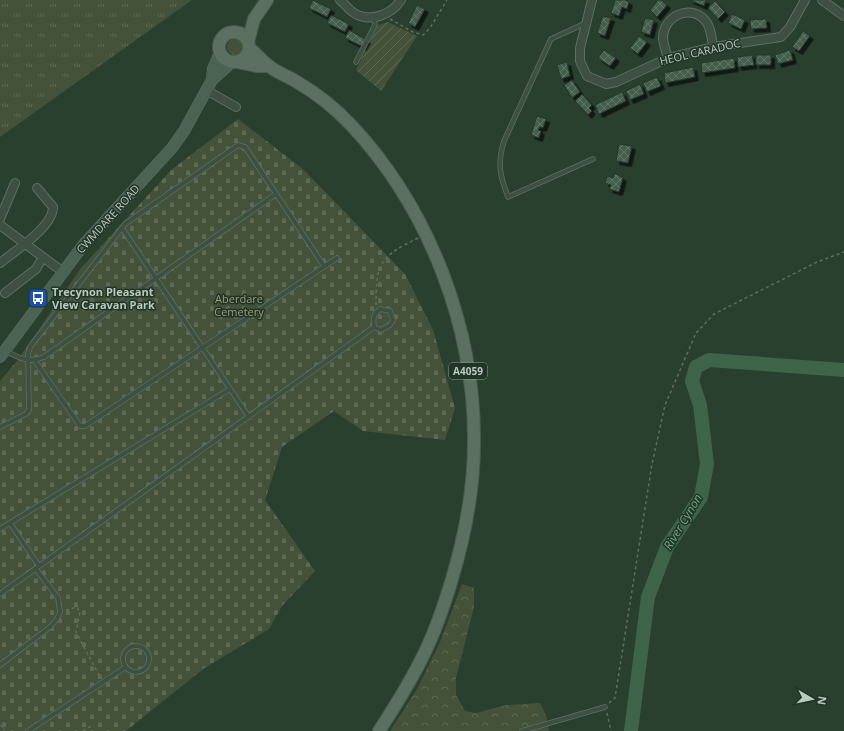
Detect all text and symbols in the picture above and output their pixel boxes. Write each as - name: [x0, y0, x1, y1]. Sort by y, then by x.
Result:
- street label: HEOL CARADOC: [658, 35, 742, 68]
- street label: CWMDARE ROAD: [73, 181, 143, 256]
- place label: Trecynon Pleasant View Caravan Park: [52, 284, 155, 312]
- bus stop icon: Trecynon Pleasant View Caravan Park: [27, 287, 49, 309]
- park label: Aberdare Cemetery: [214, 291, 264, 319]
- road number: A4059: [449, 363, 487, 379]
- water label: River Cynon: [659, 491, 706, 553]
- north arrow: [792, 679, 832, 719]
- text: N: [814, 695, 830, 706]

